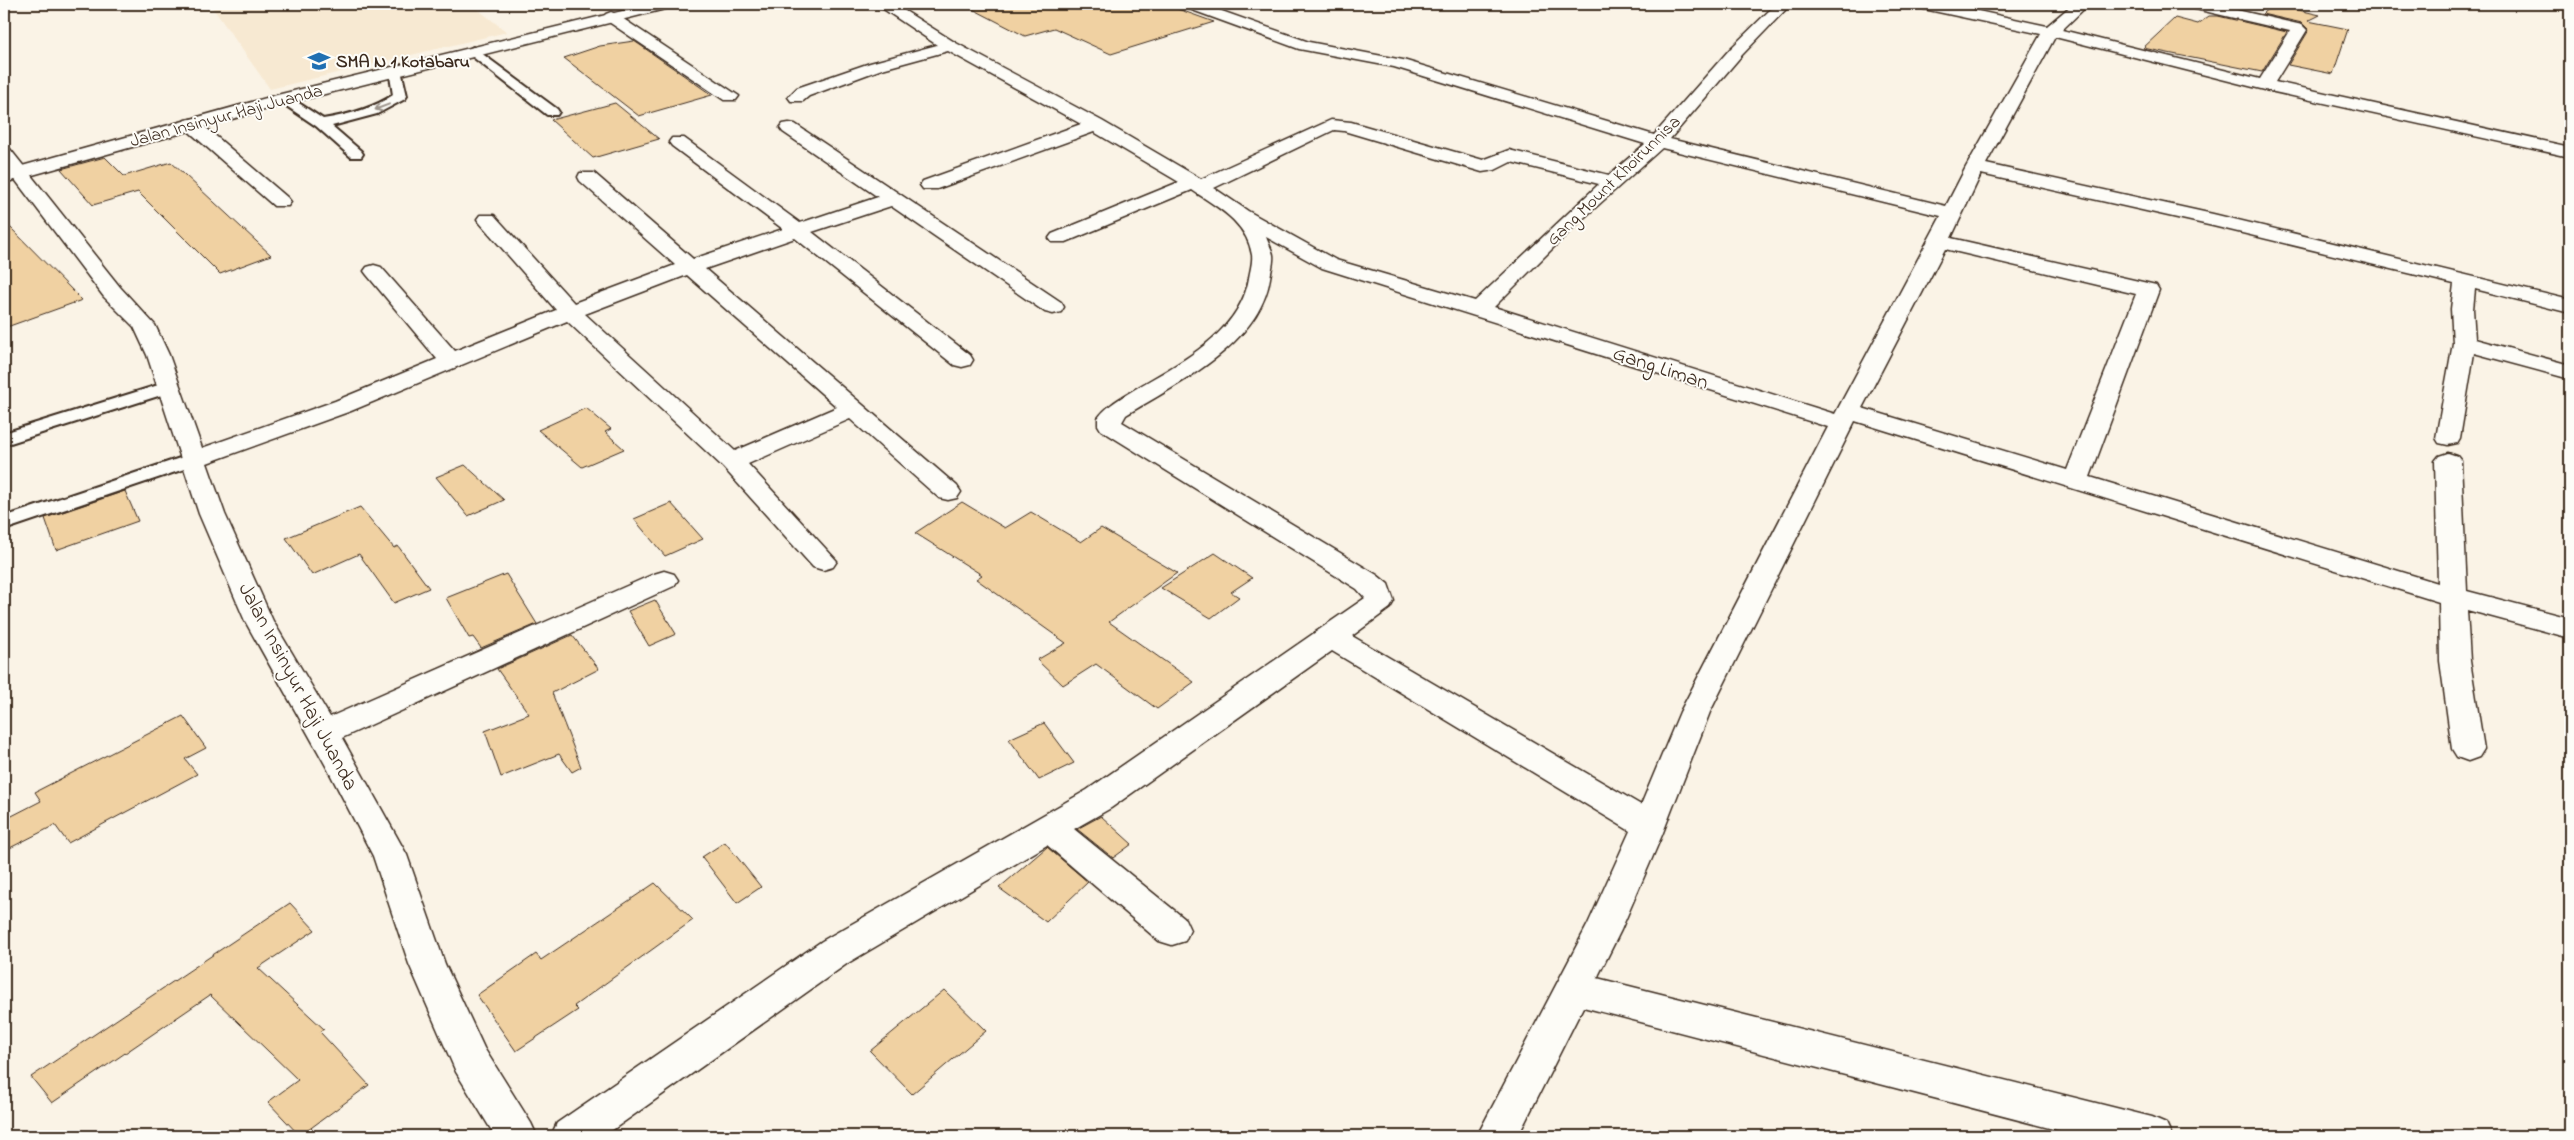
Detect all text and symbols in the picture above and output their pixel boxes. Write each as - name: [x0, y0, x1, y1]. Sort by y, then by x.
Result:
- school or university icon: SMA N 1 Kotabaru: [306, 48, 332, 74]
- place label: SMA N 1 Kotabaru: [336, 50, 470, 76]
- street label: Jalan Insinyur Haji Juanda: [127, 79, 326, 155]
- one-way arrow: [374, 103, 390, 112]
- street label: Gang Mount Khoirunnisa: [1541, 110, 1688, 253]
- street label: Gang Liman: [1608, 339, 1712, 400]
- street label: Jalan Insinyur Haji Juanda: [228, 578, 365, 797]

